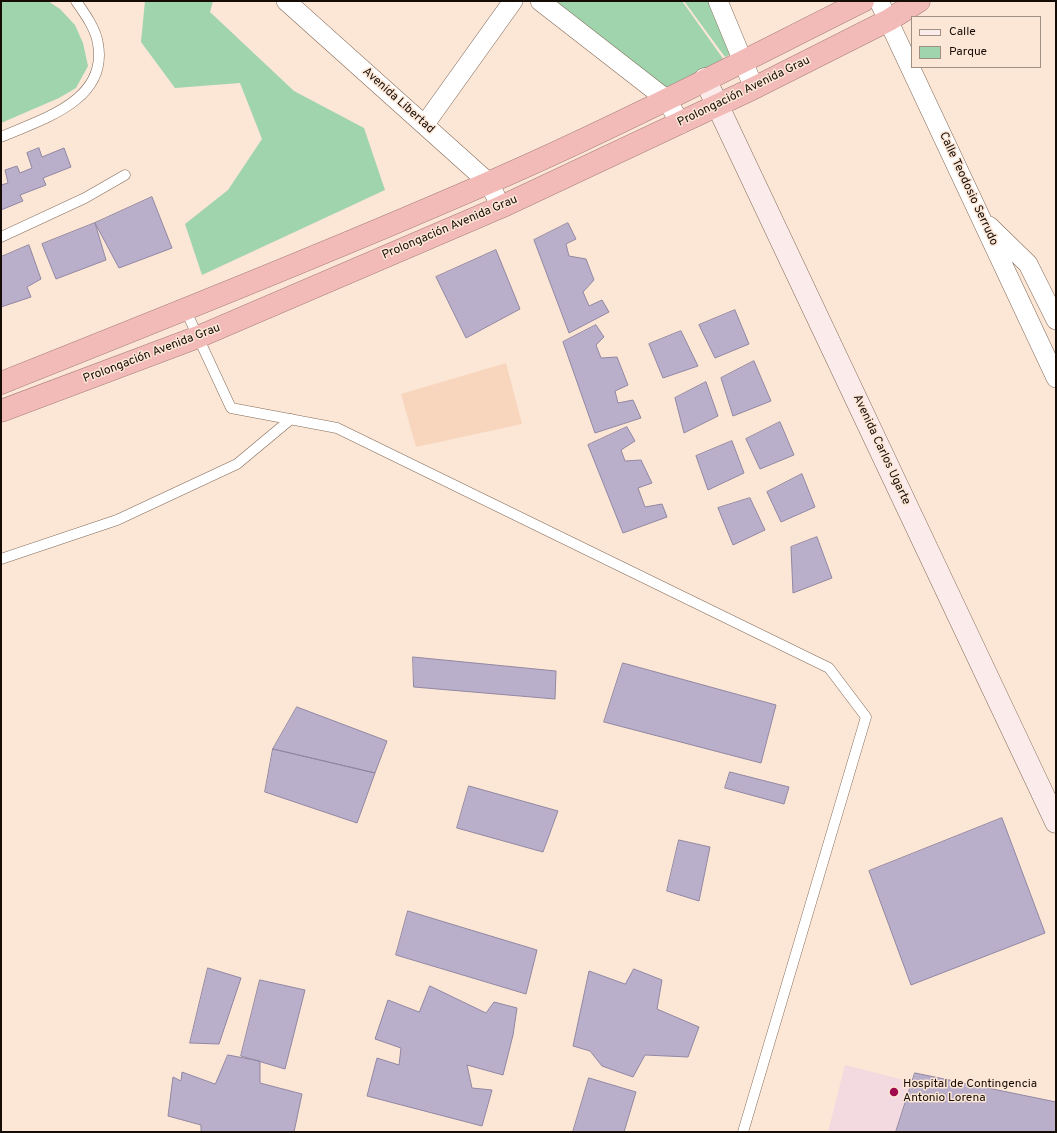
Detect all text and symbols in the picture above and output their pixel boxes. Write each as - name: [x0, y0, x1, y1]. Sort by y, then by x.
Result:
- legend: [911, 16, 1041, 68]
- text: Calle: [949, 24, 976, 40]
- text: Parque: [949, 44, 987, 60]
- street label: Prolongación Avenida Grau: [675, 54, 813, 130]
- street label: Avenida Libertad: [359, 65, 437, 137]
- street label: Calle Teodosio Serrudo: [935, 130, 1001, 248]
- street label: Prolongación Avenida Grau: [380, 193, 520, 263]
- street label: Prolongación Avenida Grau: [81, 321, 223, 387]
- street label: Avenida Carlos Ugarte: [849, 392, 913, 508]
- place label: Hospital de Contingencia Antonio Lorena: [903, 1078, 1037, 1106]
- marker: Hospital de Contingencia Antonio Lorena: [888, 1086, 900, 1098]

